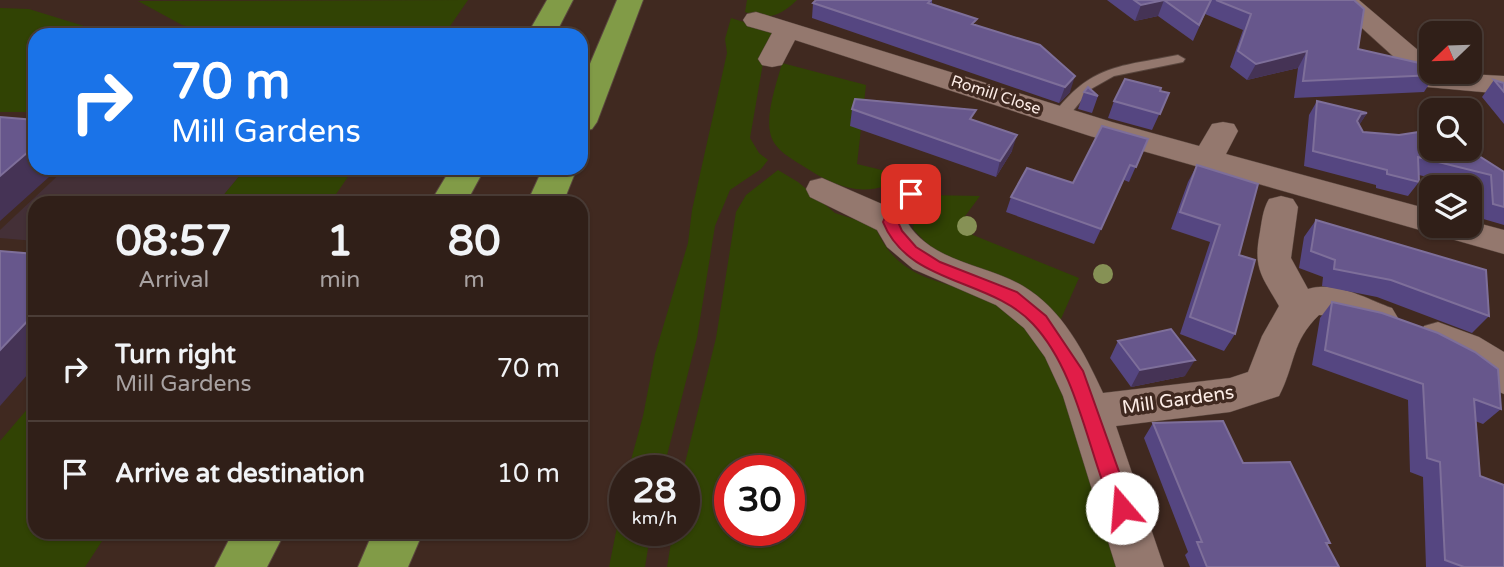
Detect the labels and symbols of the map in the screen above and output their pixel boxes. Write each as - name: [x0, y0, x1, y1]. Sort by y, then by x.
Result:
- north arrow: [1419, 21, 1482, 84]
- street label: Romill Close: [948, 71, 1044, 119]
- pin: [881, 164, 941, 224]
- street label: Mill Gardens: [1121, 381, 1235, 419]
- speed limit sign: 30: [714, 455, 805, 546]
- position arrow: [1085, 471, 1159, 545]

